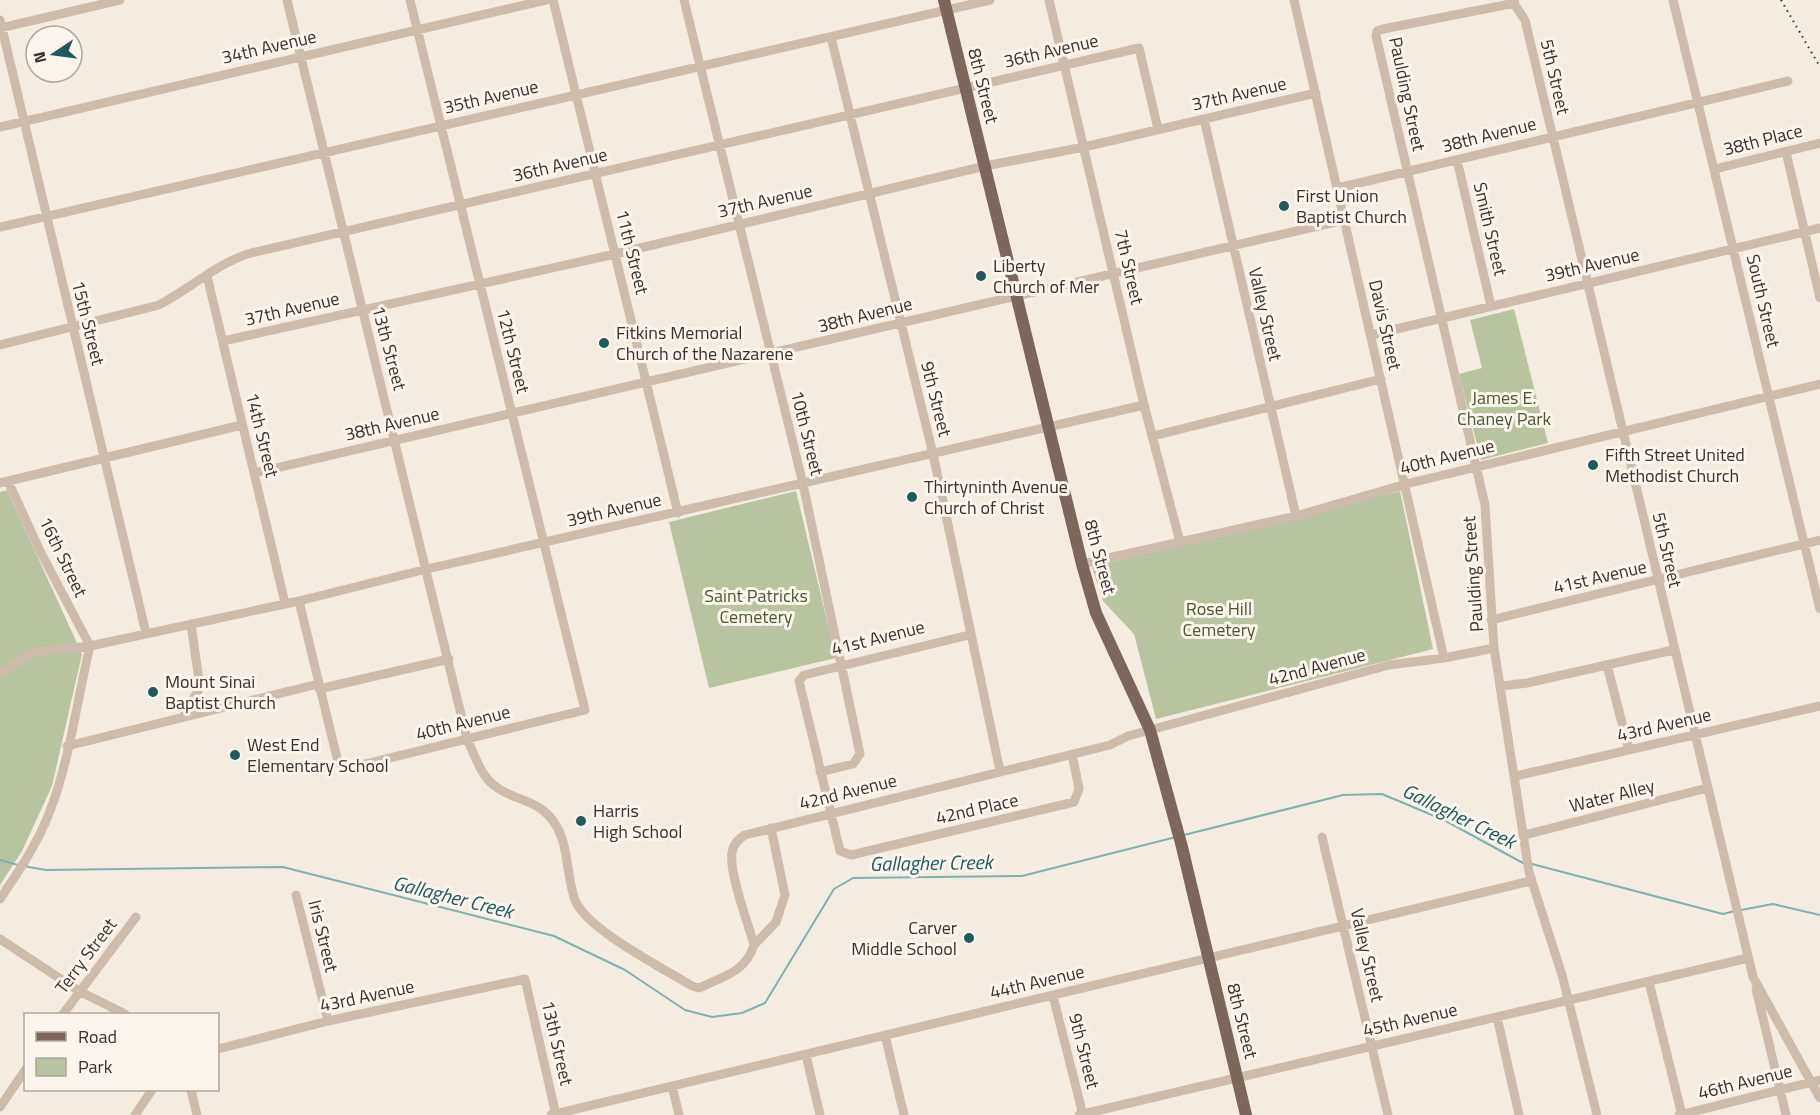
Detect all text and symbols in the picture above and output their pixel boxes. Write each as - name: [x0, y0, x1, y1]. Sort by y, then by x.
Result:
- street label: 34th Avenue: [219, 23, 319, 71]
- north arrow: [24, 24, 84, 84]
- street label: 36th Avenue: [1001, 27, 1101, 75]
- street label: Paulding Street: [1382, 34, 1433, 154]
- street label: 5th Street: [1534, 37, 1577, 118]
- street label: 8th Street: [961, 46, 1006, 127]
- text: N: [26, 49, 52, 65]
- street label: 37th Avenue: [1189, 70, 1289, 118]
- street label: 35th Avenue: [441, 73, 541, 121]
- street label: 38th Avenue: [1439, 110, 1539, 159]
- street label: 38th Place: [1720, 117, 1805, 162]
- street label: 36th Avenue: [510, 141, 610, 189]
- street label: 37th Avenue: [715, 177, 815, 225]
- street label: Smith Street: [1467, 180, 1514, 279]
- place label: First Union Baptist Church: [1296, 182, 1407, 230]
- marker: First Union Baptist Church: [1277, 199, 1291, 213]
- street label: 11th Street: [609, 207, 656, 298]
- street label: 7th Street: [1108, 227, 1151, 308]
- street label: 39th Avenue: [1542, 241, 1642, 289]
- street label: South Street: [1740, 251, 1787, 351]
- place label: Liberty Church of Mer: [993, 252, 1099, 300]
- street label: Valley Street: [1242, 264, 1290, 364]
- marker: Liberty Church of Mer: [974, 269, 988, 283]
- street label: Davis Street: [1362, 277, 1409, 373]
- street label: 15th Street: [65, 278, 112, 369]
- street label: 37th Avenue: [242, 285, 342, 333]
- street label: 38th Avenue: [815, 290, 915, 339]
- street label: 13th Street: [365, 303, 414, 394]
- street label: 12th Street: [490, 306, 537, 397]
- place label: Fitkins Memorial Church of the Nazarene: [616, 319, 793, 367]
- marker: Fitkins Memorial Church of the Nazarene: [597, 336, 611, 350]
- street label: 9th Street: [914, 359, 959, 440]
- park label: James E. Chaney Park: [1457, 384, 1551, 432]
- street label: 10th Street: [784, 388, 831, 479]
- street label: 14th Street: [239, 390, 286, 481]
- street label: 38th Avenue: [342, 400, 442, 448]
- street label: 40th Avenue: [1397, 432, 1497, 481]
- place label: Fifth Street United Methodist Church: [1605, 441, 1745, 489]
- marker: Fifth Street United Methodist Church: [1586, 458, 1600, 472]
- place label: Thirtyninth Avenue Church of Christ: [924, 473, 1068, 521]
- street label: 39th Avenue: [564, 486, 664, 534]
- marker: Thirtyninth Avenue Church of Christ: [905, 490, 919, 504]
- street label: 5th Street: [1646, 510, 1689, 591]
- street label: 16th Street: [32, 512, 95, 602]
- street label: Paulding Street: [1455, 515, 1490, 633]
- street label: 8th Street: [1078, 516, 1124, 598]
- street label: 41st Avenue: [1551, 553, 1649, 600]
- park label: Saint Patricks Cemetery: [704, 582, 808, 630]
- park label: Rose Hill Cemetery: [1182, 595, 1256, 643]
- street label: 41st Avenue: [828, 613, 927, 662]
- street label: 42nd Avenue: [1265, 641, 1368, 692]
- place label: Mount Sinai Baptist Church: [165, 668, 276, 716]
- marker: Mount Sinai Baptist Church: [146, 685, 160, 699]
- street label: 40th Avenue: [413, 698, 513, 747]
- street label: 43rd Avenue: [1614, 701, 1714, 748]
- place label: West End Elementary School: [247, 731, 389, 779]
- marker: West End Elementary School: [228, 748, 242, 762]
- street label: 42nd Avenue: [796, 766, 899, 817]
- street label: Water Alley: [1566, 772, 1658, 819]
- water label: Gallagher Creek: [1397, 775, 1523, 857]
- street label: 42nd Place: [933, 786, 1021, 831]
- place label: Harris High School: [593, 797, 682, 845]
- marker: Harris High School: [574, 814, 588, 828]
- water label: Gallagher Creek: [869, 846, 995, 879]
- water label: Gallagher Creek: [390, 867, 519, 927]
- street label: Iris Street: [302, 897, 346, 975]
- street label: Valley Street: [1344, 905, 1392, 1005]
- street label: Terry Street: [48, 912, 123, 999]
- place label: Carver Middle School: [851, 914, 957, 962]
- marker: Carver Middle School: [962, 931, 976, 945]
- street label: 44th Avenue: [987, 958, 1087, 1006]
- street label: 43rd Avenue: [317, 972, 417, 1019]
- street label: 8th Street: [1220, 981, 1265, 1062]
- street label: 45th Avenue: [1360, 996, 1460, 1044]
- street label: 13th Street: [535, 998, 581, 1089]
- street label: 9th Street: [1062, 1011, 1107, 1092]
- legend: [24, 1013, 219, 1091]
- text: Road: [78, 1023, 117, 1050]
- text: Park: [78, 1053, 113, 1080]
- street label: 46th Avenue: [1695, 1057, 1795, 1106]

